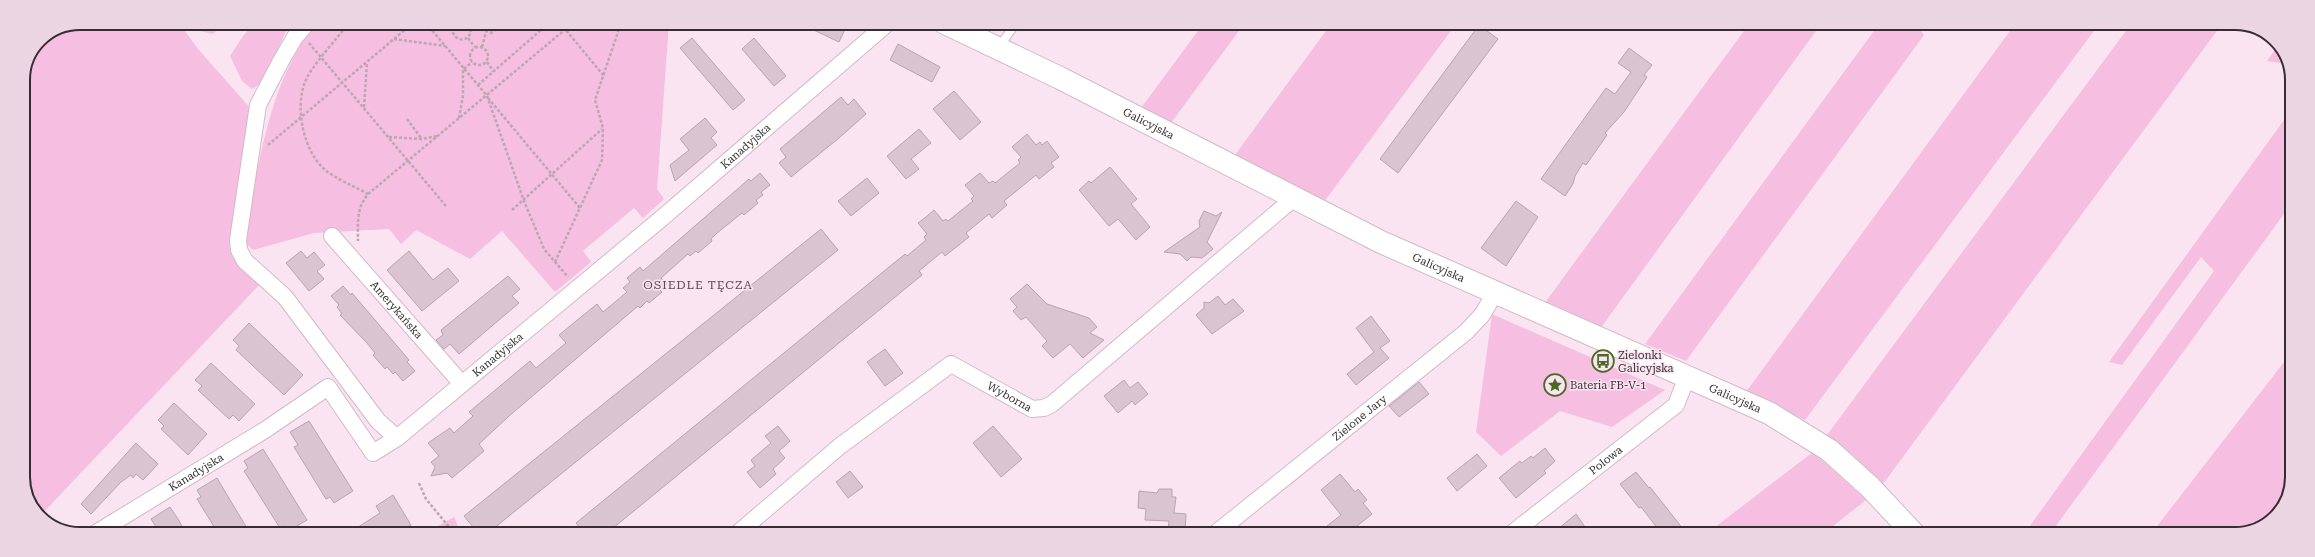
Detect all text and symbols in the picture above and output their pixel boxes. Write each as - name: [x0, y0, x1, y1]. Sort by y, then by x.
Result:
- street label: Galicyjska: [1121, 105, 1176, 142]
- street label: Kanadyjska: [718, 121, 773, 171]
- street label: Galicyjska: [1410, 251, 1467, 285]
- street label: Amerykańska: [367, 278, 425, 342]
- district label: OSIEDLE TĘCZA: [643, 278, 753, 292]
- street label: Kanadyjska: [470, 330, 526, 380]
- bus stop icon: Zielonki Galicyjska: [1590, 348, 1616, 374]
- place label: Zielonki Galicyjska: [1618, 349, 1674, 375]
- place icon: Bateria FB-V-1: [1542, 372, 1568, 398]
- street label: Wyborna: [985, 379, 1034, 415]
- place label: Bateria FB-V-1: [1570, 379, 1646, 392]
- street label: Galicyjska: [1707, 381, 1763, 416]
- street label: Zielone Jary: [1330, 392, 1390, 444]
- street label: Polowa: [1587, 443, 1625, 477]
- street label: Kanadyjska: [166, 451, 226, 494]

